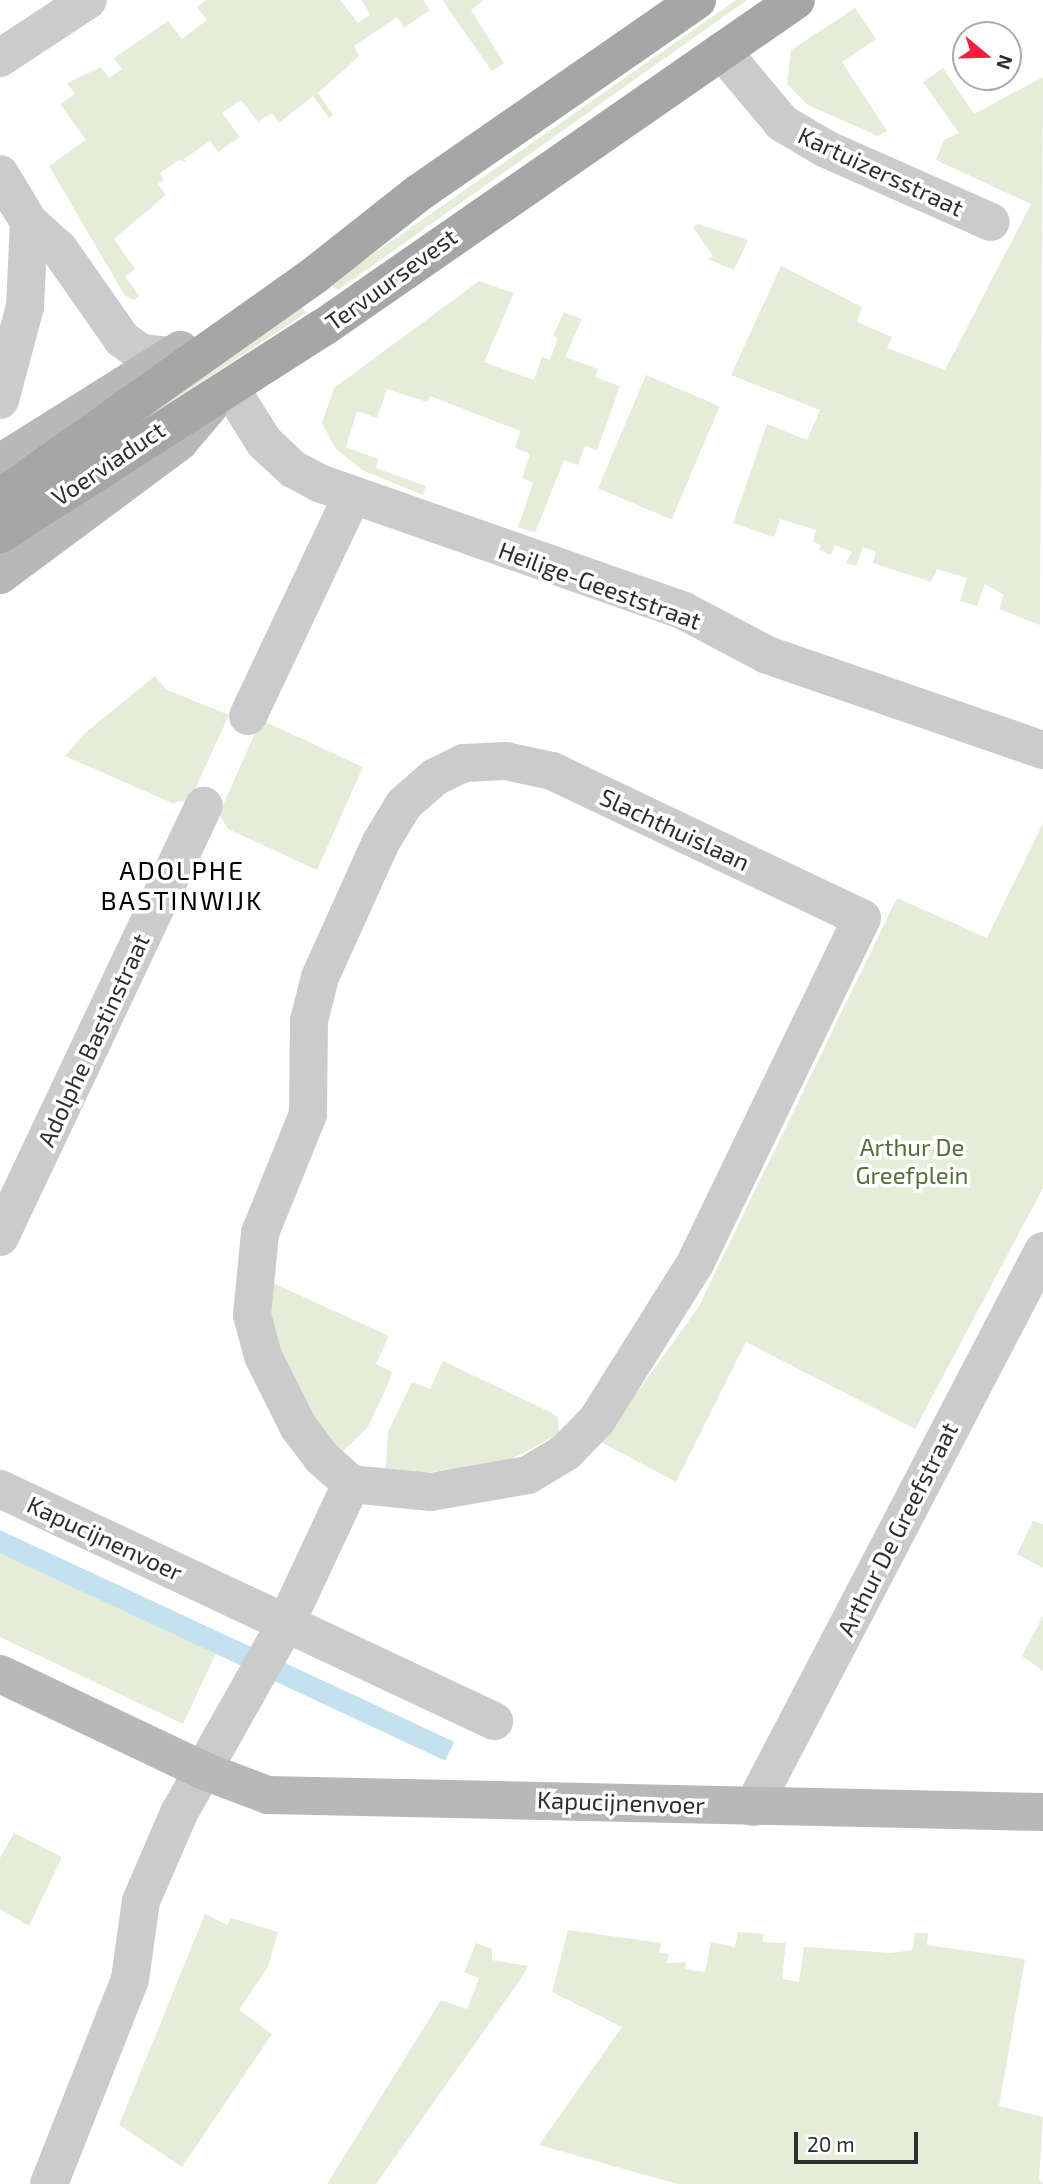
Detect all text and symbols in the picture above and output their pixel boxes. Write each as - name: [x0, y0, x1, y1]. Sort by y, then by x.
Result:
- north arrow: [952, 21, 1022, 91]
- text: N: [992, 52, 1019, 73]
- street label: Kartuizersstraat: [794, 120, 968, 222]
- street label: Tervuursevest: [320, 222, 462, 336]
- street label: Voerviaduct: [46, 415, 170, 511]
- street label: Heilige-Geeststraat: [495, 535, 705, 635]
- street label: Slachthuislaan: [596, 782, 754, 876]
- district label: ADOLPHE BASTINWIJK: [102, 854, 262, 916]
- street label: Adolphe Bastinstraat: [31, 929, 155, 1151]
- park label: Arthur De Greefplein: [855, 1133, 969, 1189]
- street label: Arthur De Greefstraat: [831, 1417, 963, 1641]
- street label: Kapucijnenvoer: [23, 1489, 187, 1587]
- street label: Kapucijnenvoer: [536, 1785, 706, 1819]
- scale bar: [798, 2118, 922, 2162]
- text: 20 m: [807, 2131, 855, 2156]

